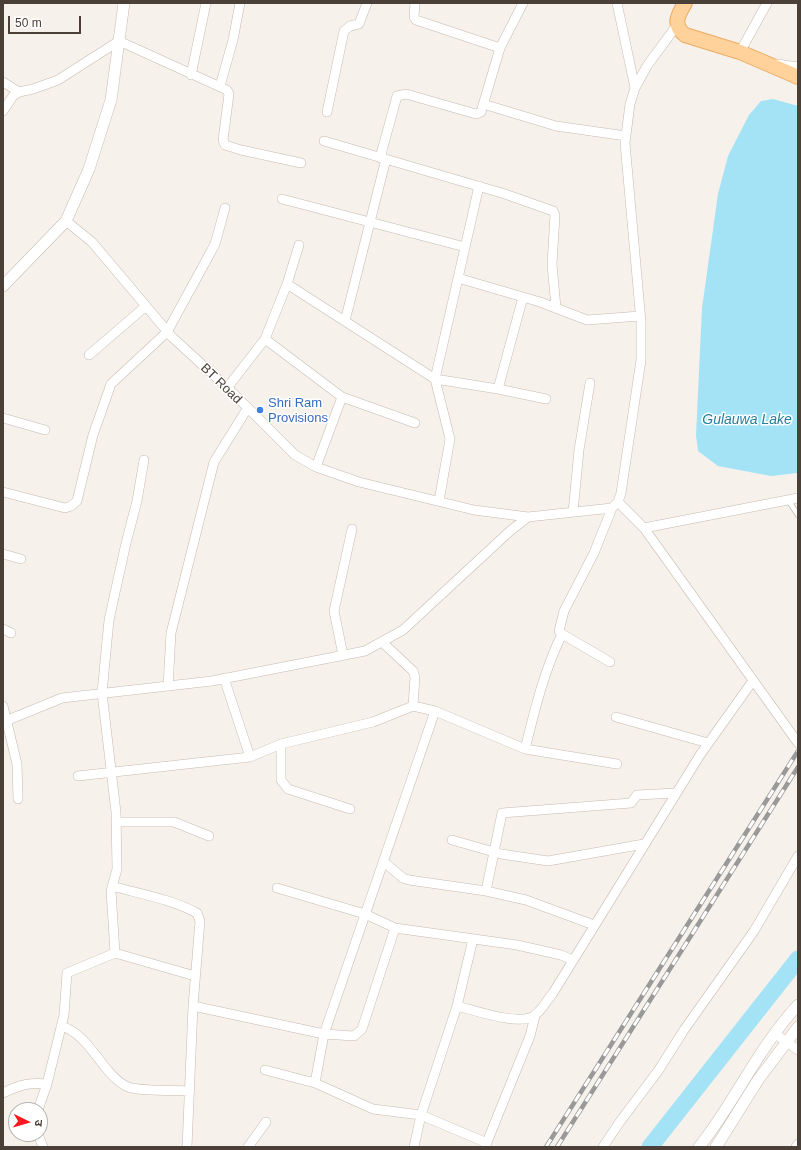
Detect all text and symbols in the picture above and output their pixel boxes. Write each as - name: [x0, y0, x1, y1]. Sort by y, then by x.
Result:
- scale bar: [10, 8, 83, 34]
- text: 50 m: [15, 16, 42, 30]
- street label: BT Road: [197, 361, 245, 407]
- place label: Shri Ram Provisions: [268, 395, 328, 426]
- marker: Shri Ram Provisions: [255, 405, 265, 415]
- water label: Gulauwa Lake: [702, 412, 792, 428]
- north arrow: [8, 1102, 48, 1142]
- text: उ: [33, 1119, 45, 1127]

